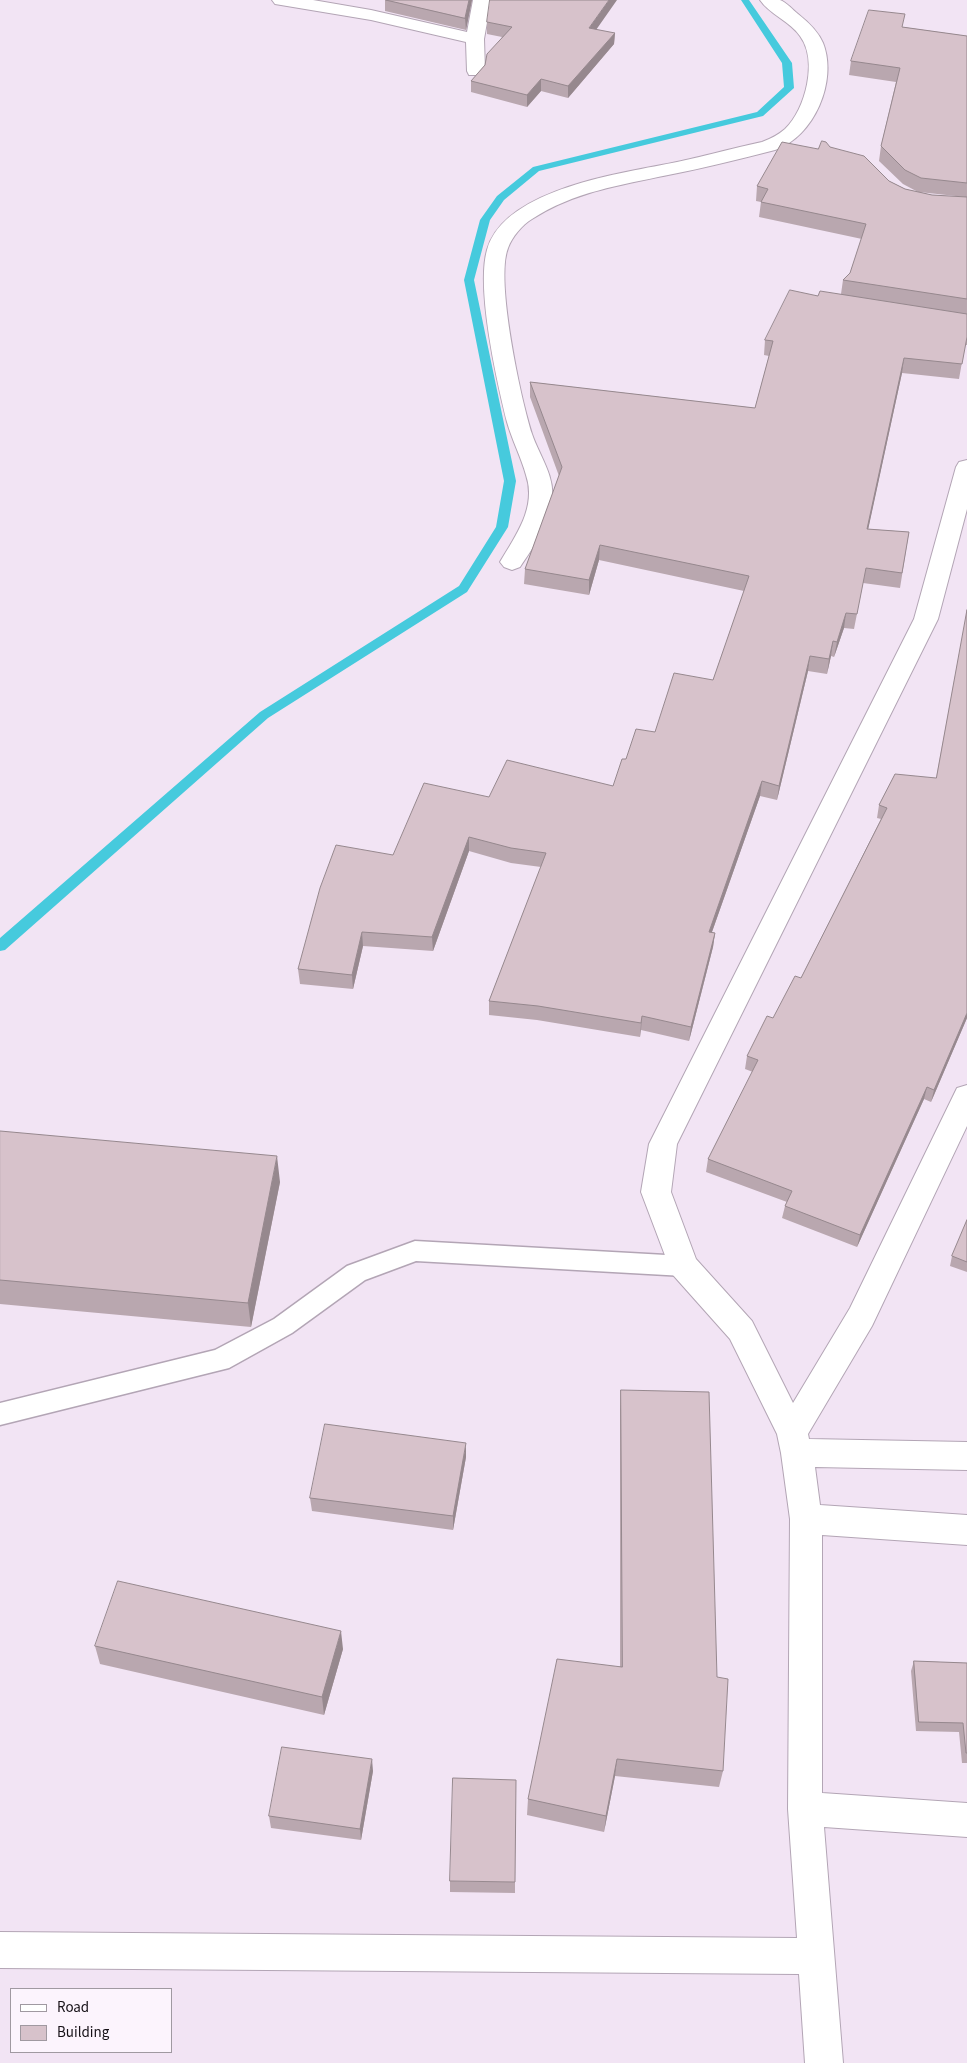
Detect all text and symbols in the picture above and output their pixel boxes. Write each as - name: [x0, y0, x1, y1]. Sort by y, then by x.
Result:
- legend: [10, 1988, 172, 2053]
- text: Road: [57, 1997, 89, 2018]
- text: Building: [57, 2022, 109, 2043]

